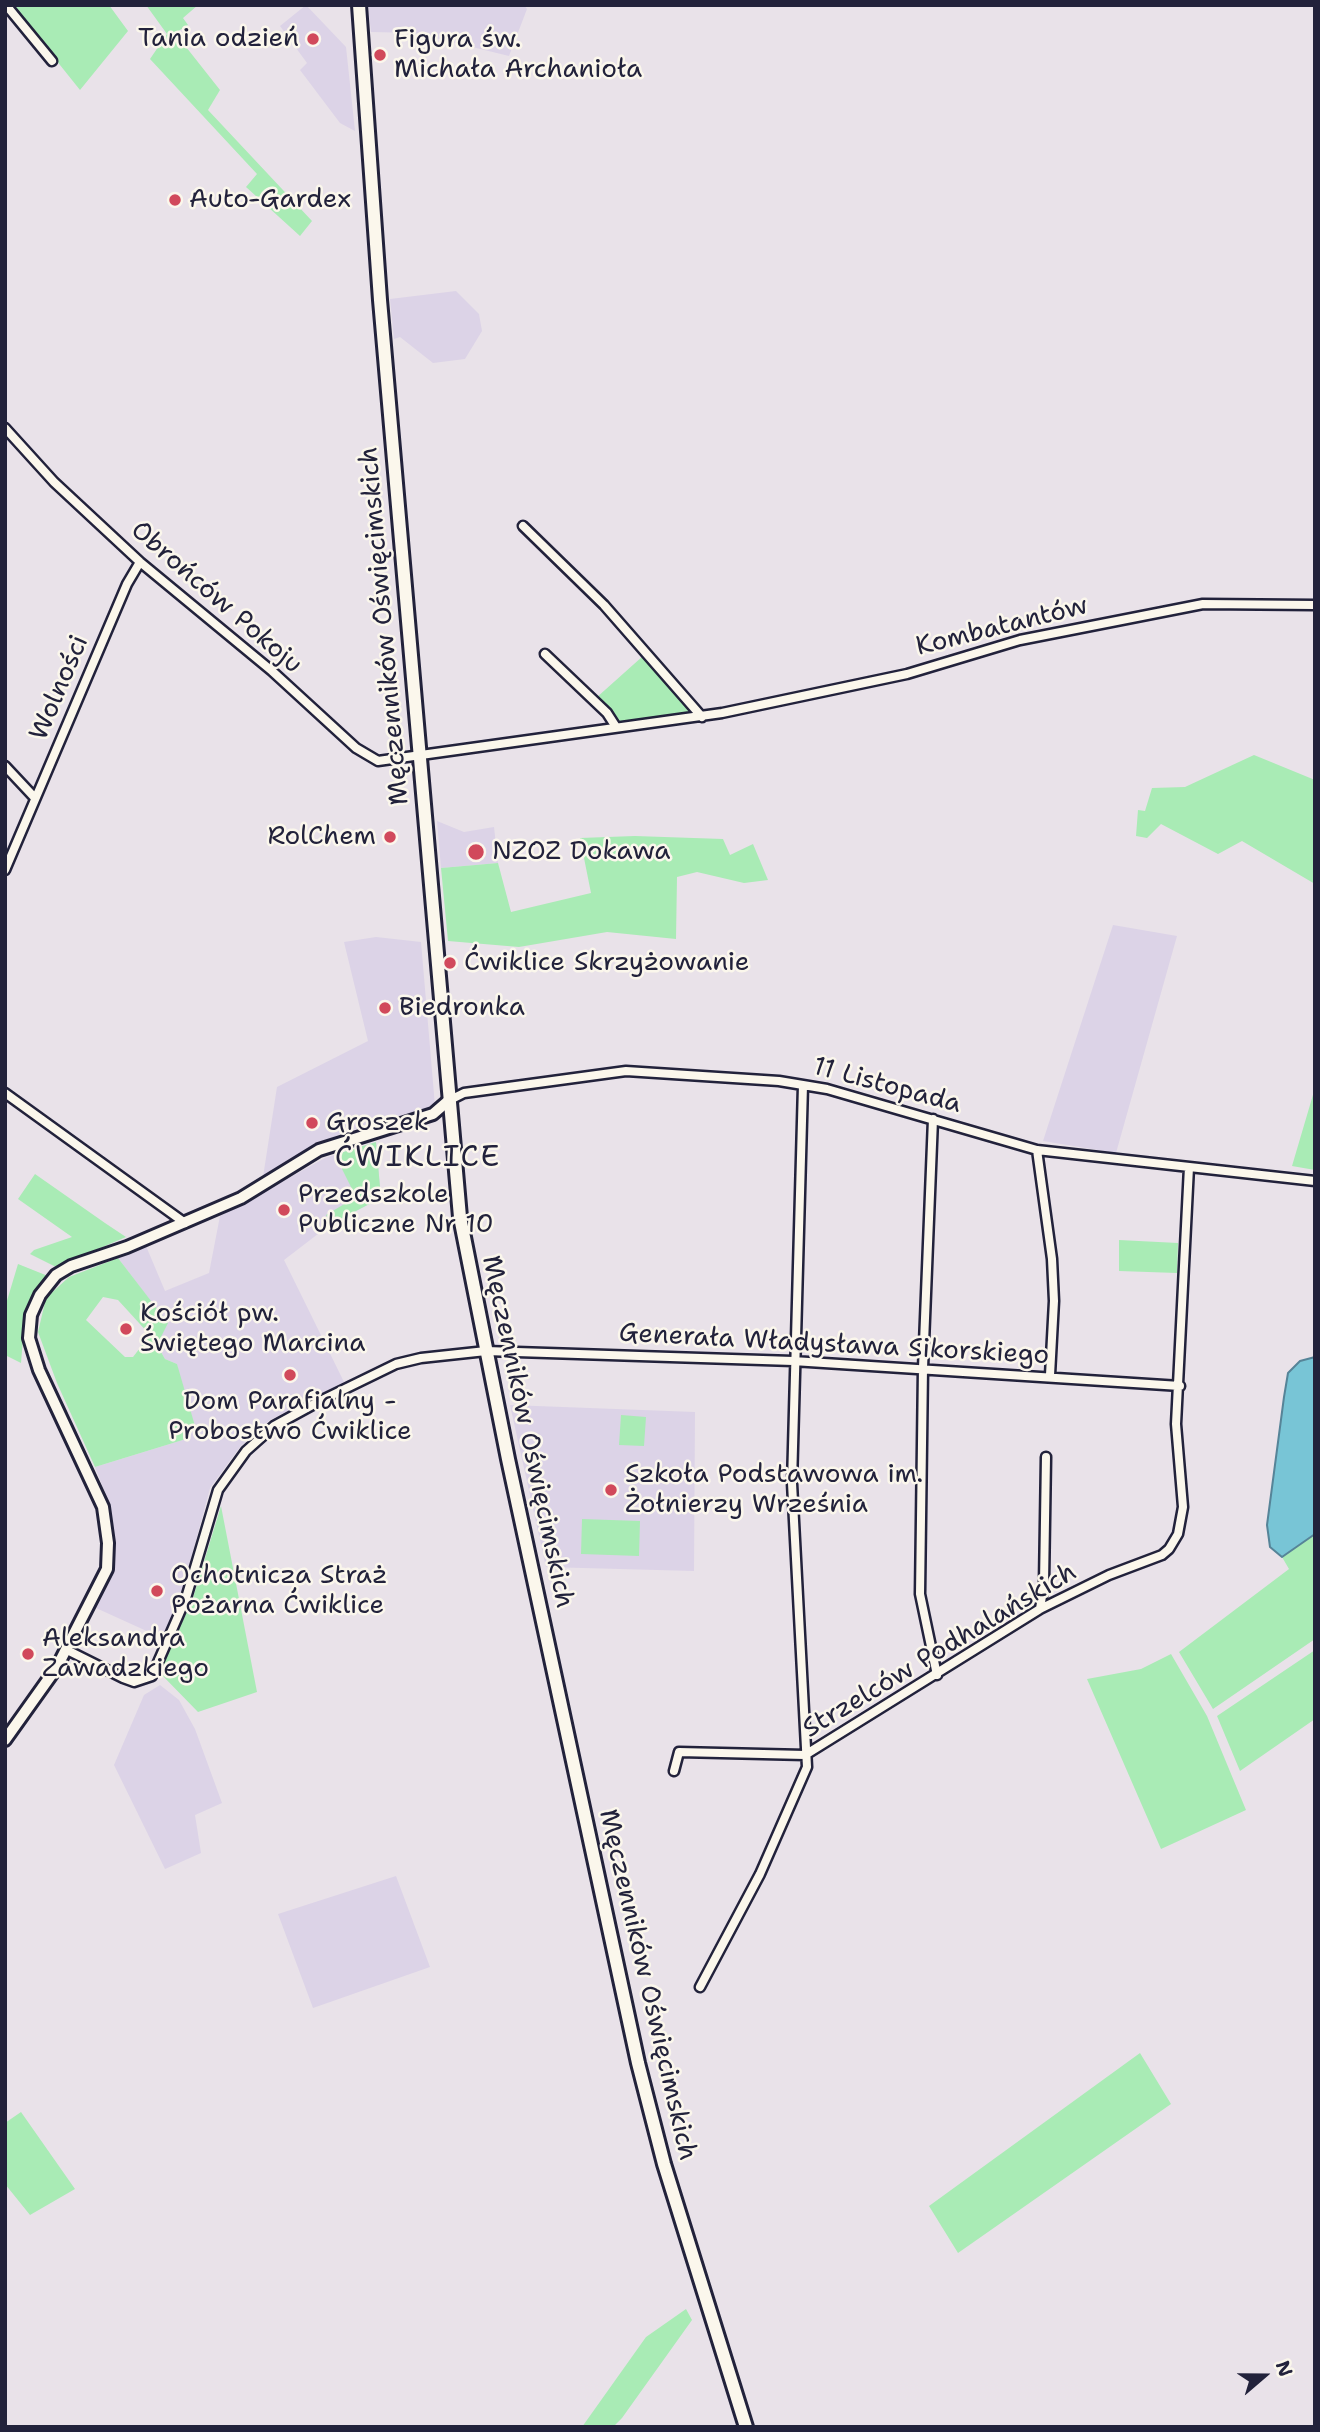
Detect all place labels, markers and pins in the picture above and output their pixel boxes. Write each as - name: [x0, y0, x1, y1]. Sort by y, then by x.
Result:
- place label: Tania odzień: [138, 23, 299, 55]
- place label: Figura św. Michała Archanioła: [394, 24, 642, 86]
- marker: Tania odzień: [305, 31, 321, 47]
- marker: Figura św. Michała Archanioła: [372, 47, 388, 63]
- place label: Auto-Gardex: [189, 184, 351, 216]
- marker: Auto-Gardex: [167, 192, 183, 208]
- place label: RolChem: [267, 821, 376, 853]
- marker: RolChem: [382, 829, 398, 845]
- place label: NZOZ Dokawa: [492, 836, 670, 868]
- marker: NZOZ Dokawa: [466, 842, 486, 862]
- place label: Ćwiklice Skrzyżowanie: [464, 947, 750, 979]
- marker: Ćwiklice Skrzyżowanie: [442, 955, 458, 971]
- place label: Biedronka: [399, 992, 525, 1024]
- marker: Biedronka: [377, 1000, 393, 1016]
- place label: Groszek: [326, 1107, 429, 1139]
- marker: Groszek: [304, 1115, 320, 1131]
- place label: Przedszkole Publiczne Nr 10: [298, 1179, 494, 1240]
- marker: Przedszkole Publiczne Nr 10: [276, 1202, 292, 1218]
- place label: Kościół pw. Świętego Marcina: [140, 1298, 365, 1360]
- marker: Kościół pw. Świętego Marcina: [118, 1321, 134, 1337]
- marker: Dom Parafialny - Probostwo Ćwiklice: [282, 1367, 298, 1383]
- place label: Dom Parafialny - Probostwo Ćwiklice: [168, 1386, 412, 1448]
- place label: Szkoła Podstawowa im. Żołnierzy Września: [625, 1459, 923, 1520]
- marker: Szkoła Podstawowa im. Żołnierzy Września: [603, 1482, 619, 1498]
- place label: Ochotnicza Straż Pożarna Ćwiklice: [171, 1560, 388, 1622]
- marker: Ochotnicza Straż Pożarna Ćwiklice: [149, 1583, 165, 1599]
- place label: Aleksandra Zawadzkiego: [42, 1623, 209, 1684]
- marker: Aleksandra Zawadzkiego: [20, 1646, 36, 1662]

